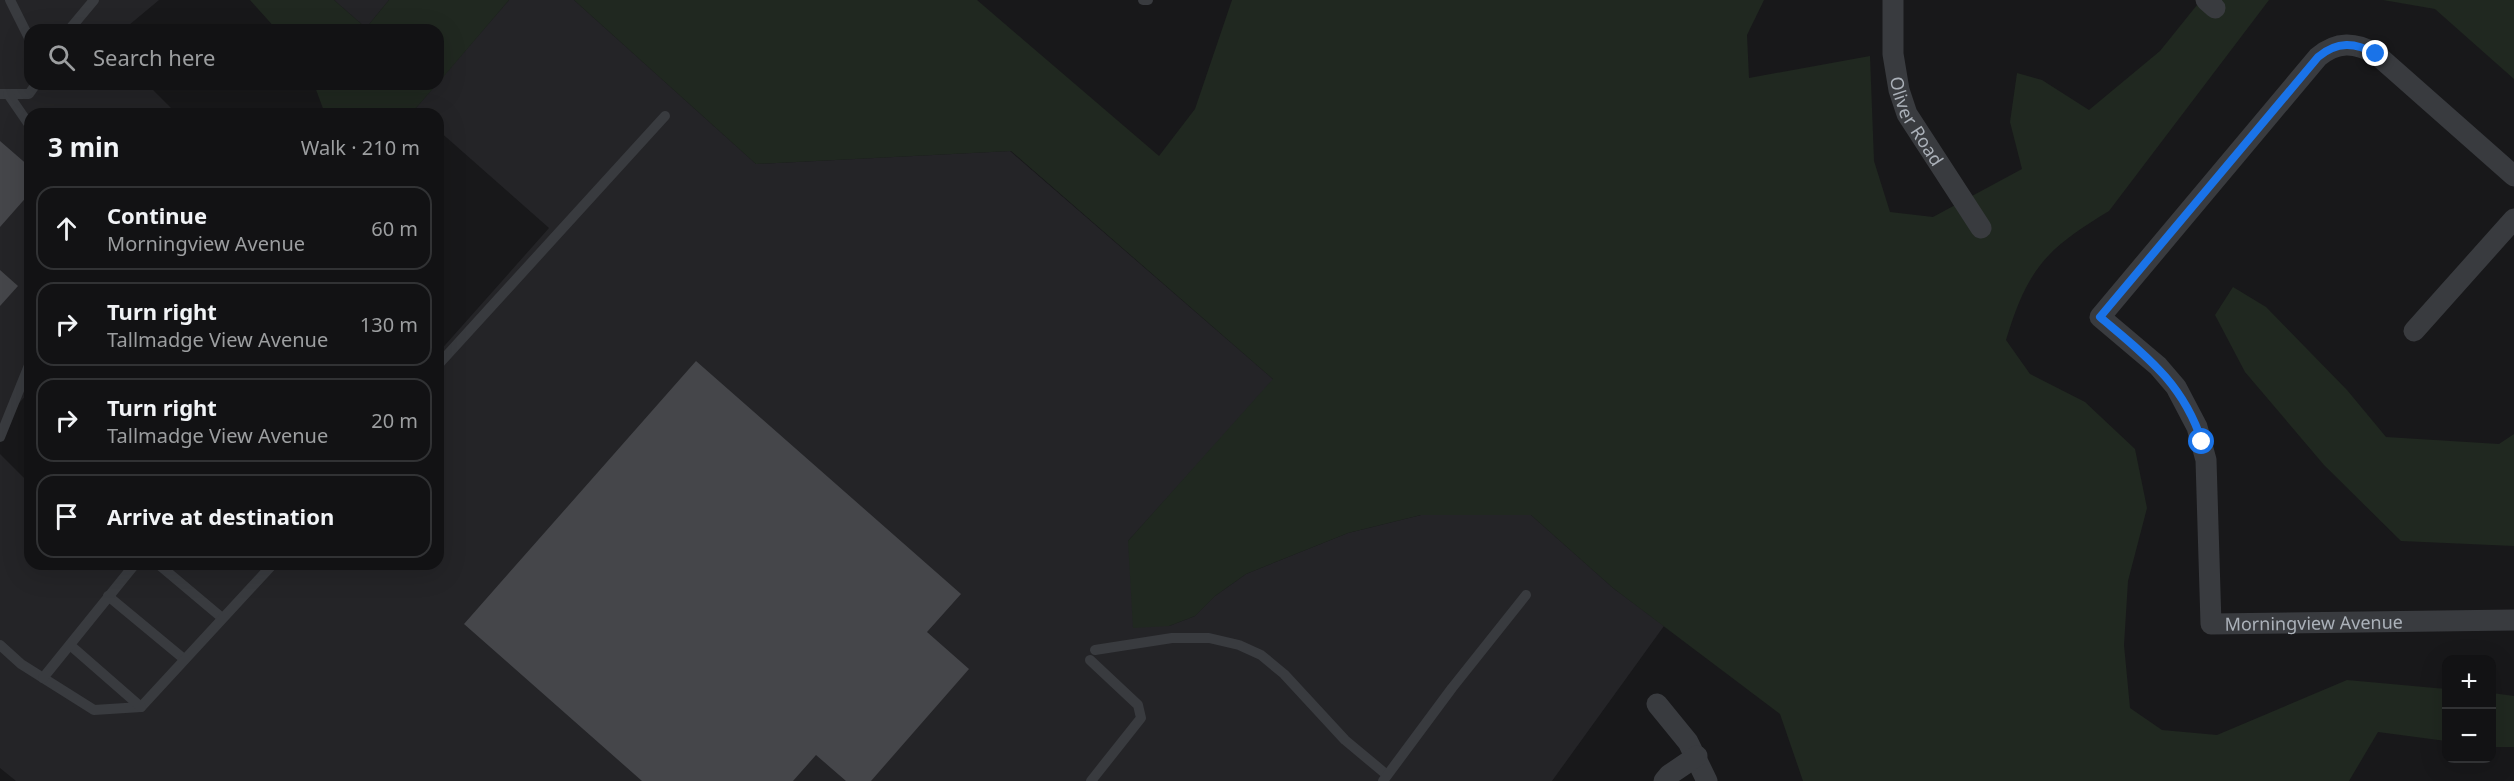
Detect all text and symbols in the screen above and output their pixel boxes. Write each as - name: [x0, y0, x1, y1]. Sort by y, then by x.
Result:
- search box: [24, 24, 444, 90]
- route end: [2362, 40, 2388, 66]
- icon: search: [45, 41, 78, 74]
- text: Search here: [93, 42, 215, 72]
- street label: Oliver Road: [1885, 75, 1949, 170]
- text: 3 min: [48, 129, 120, 165]
- text: Walk · 210 m: [301, 134, 420, 161]
- text: Continue: [107, 200, 207, 230]
- icon: ahead: [50, 212, 83, 245]
- text: 60 m: [371, 215, 418, 242]
- text: Morningview Avenue: [107, 230, 305, 257]
- text: Turn right: [107, 296, 217, 326]
- icon: right: [50, 308, 83, 341]
- text: 130 m: [360, 311, 418, 338]
- text: Tallmadge View Avenue: [107, 326, 328, 353]
- text: Turn right: [107, 392, 217, 422]
- icon: right: [50, 404, 83, 437]
- text: 20 m: [371, 407, 418, 434]
- text: Tallmadge View Avenue: [107, 422, 328, 449]
- route start: [2188, 428, 2214, 454]
- icon: arrive: [50, 500, 83, 533]
- text: Arrive at destination: [107, 501, 334, 531]
- street label: Morningview Avenue: [2224, 609, 2403, 636]
- map controls: [2442, 655, 2496, 763]
- button: +: [2442, 655, 2496, 709]
- button: −: [2442, 709, 2496, 763]

